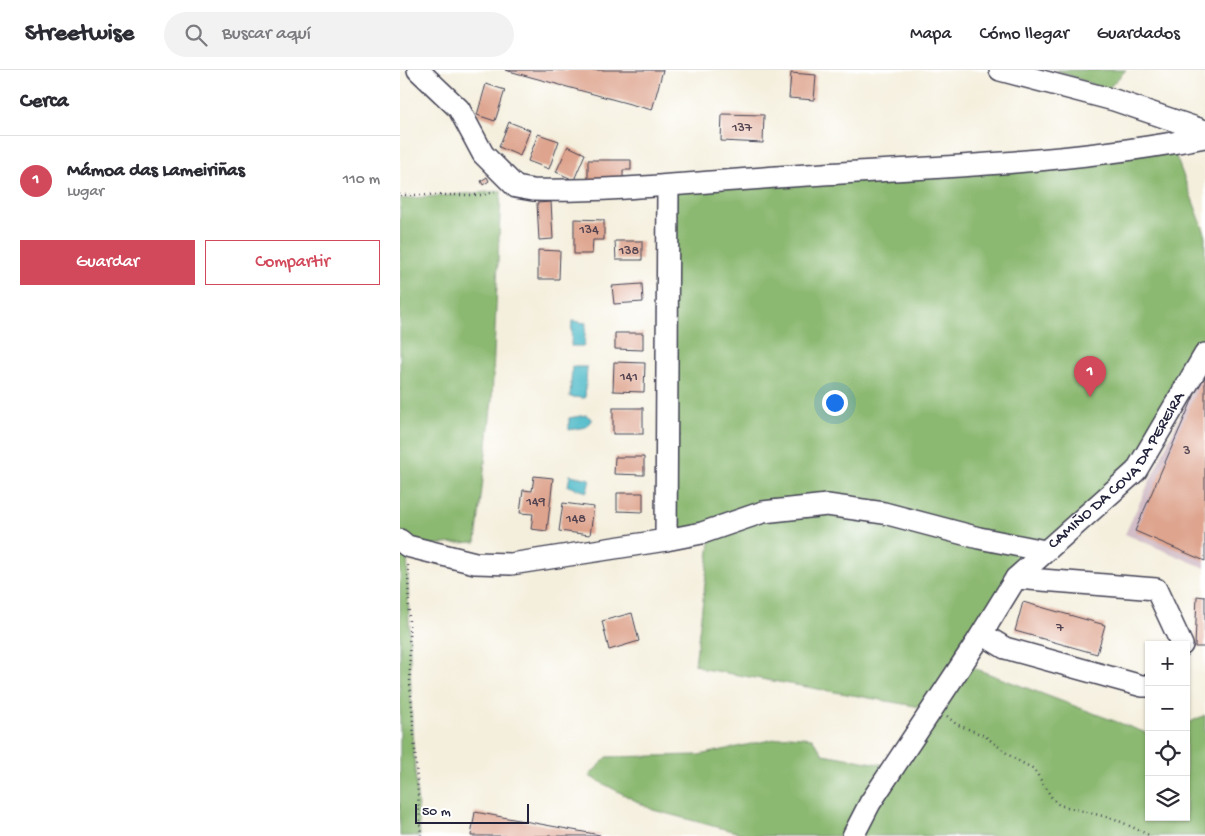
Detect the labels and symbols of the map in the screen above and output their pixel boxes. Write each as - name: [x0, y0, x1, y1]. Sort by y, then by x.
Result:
- house number: 137: [731, 120, 753, 137]
- house number: 134: [578, 222, 599, 239]
- house number: 138: [618, 243, 640, 260]
- pin: 1: [1074, 356, 1106, 397]
- house number: 141: [619, 369, 638, 386]
- street label: CAMIÑO DA COVA DA PEREIRA: [1045, 388, 1191, 554]
- your location: [822, 390, 848, 416]
- house number: 3: [1182, 443, 1191, 460]
- house number: 149: [525, 494, 546, 511]
- house number: 148: [565, 511, 586, 528]
- house number: 7: [1055, 620, 1064, 637]
- scale bar: [415, 801, 529, 824]

